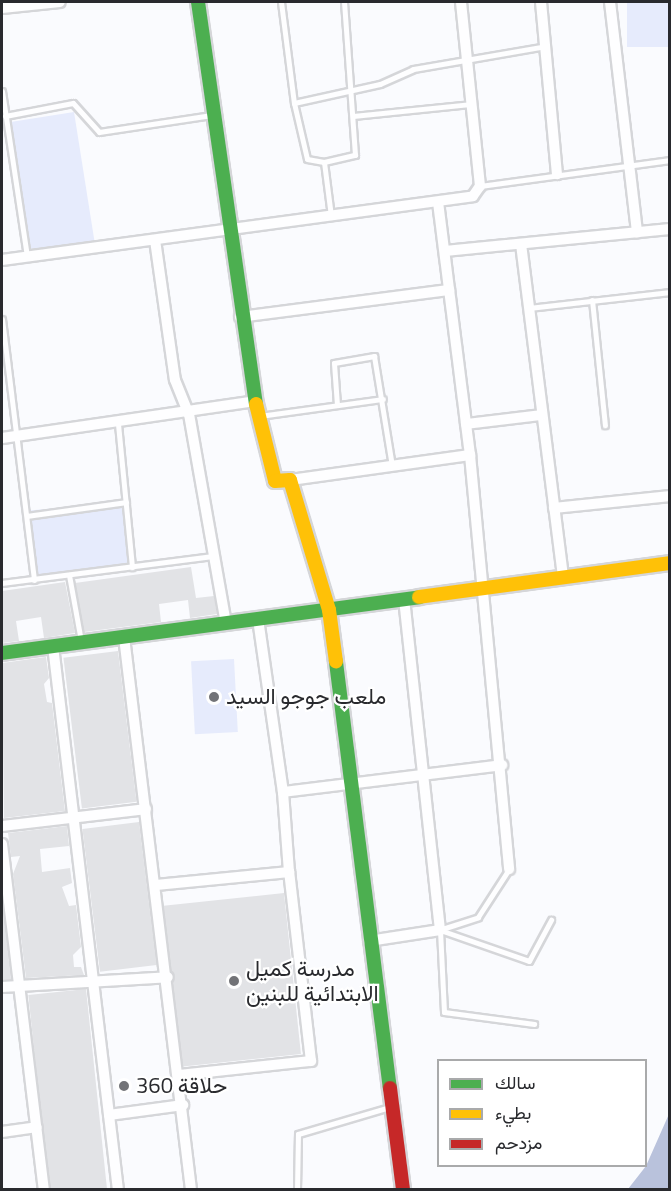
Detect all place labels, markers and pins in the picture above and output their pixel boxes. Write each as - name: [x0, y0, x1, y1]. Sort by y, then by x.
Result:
- place label: ملعب جوجو السيد: [226, 684, 386, 710]
- marker: ملعب جوجو السيد: [207, 690, 221, 704]
- place label: مدرسة كميل الابتدائية للبنين: [246, 955, 379, 1006]
- marker: مدرسة كميل الابتدائية للبنين: [227, 974, 241, 988]
- place label: حلاقة 360: [136, 1073, 227, 1099]
- marker: حلاقة 360: [117, 1079, 131, 1093]

